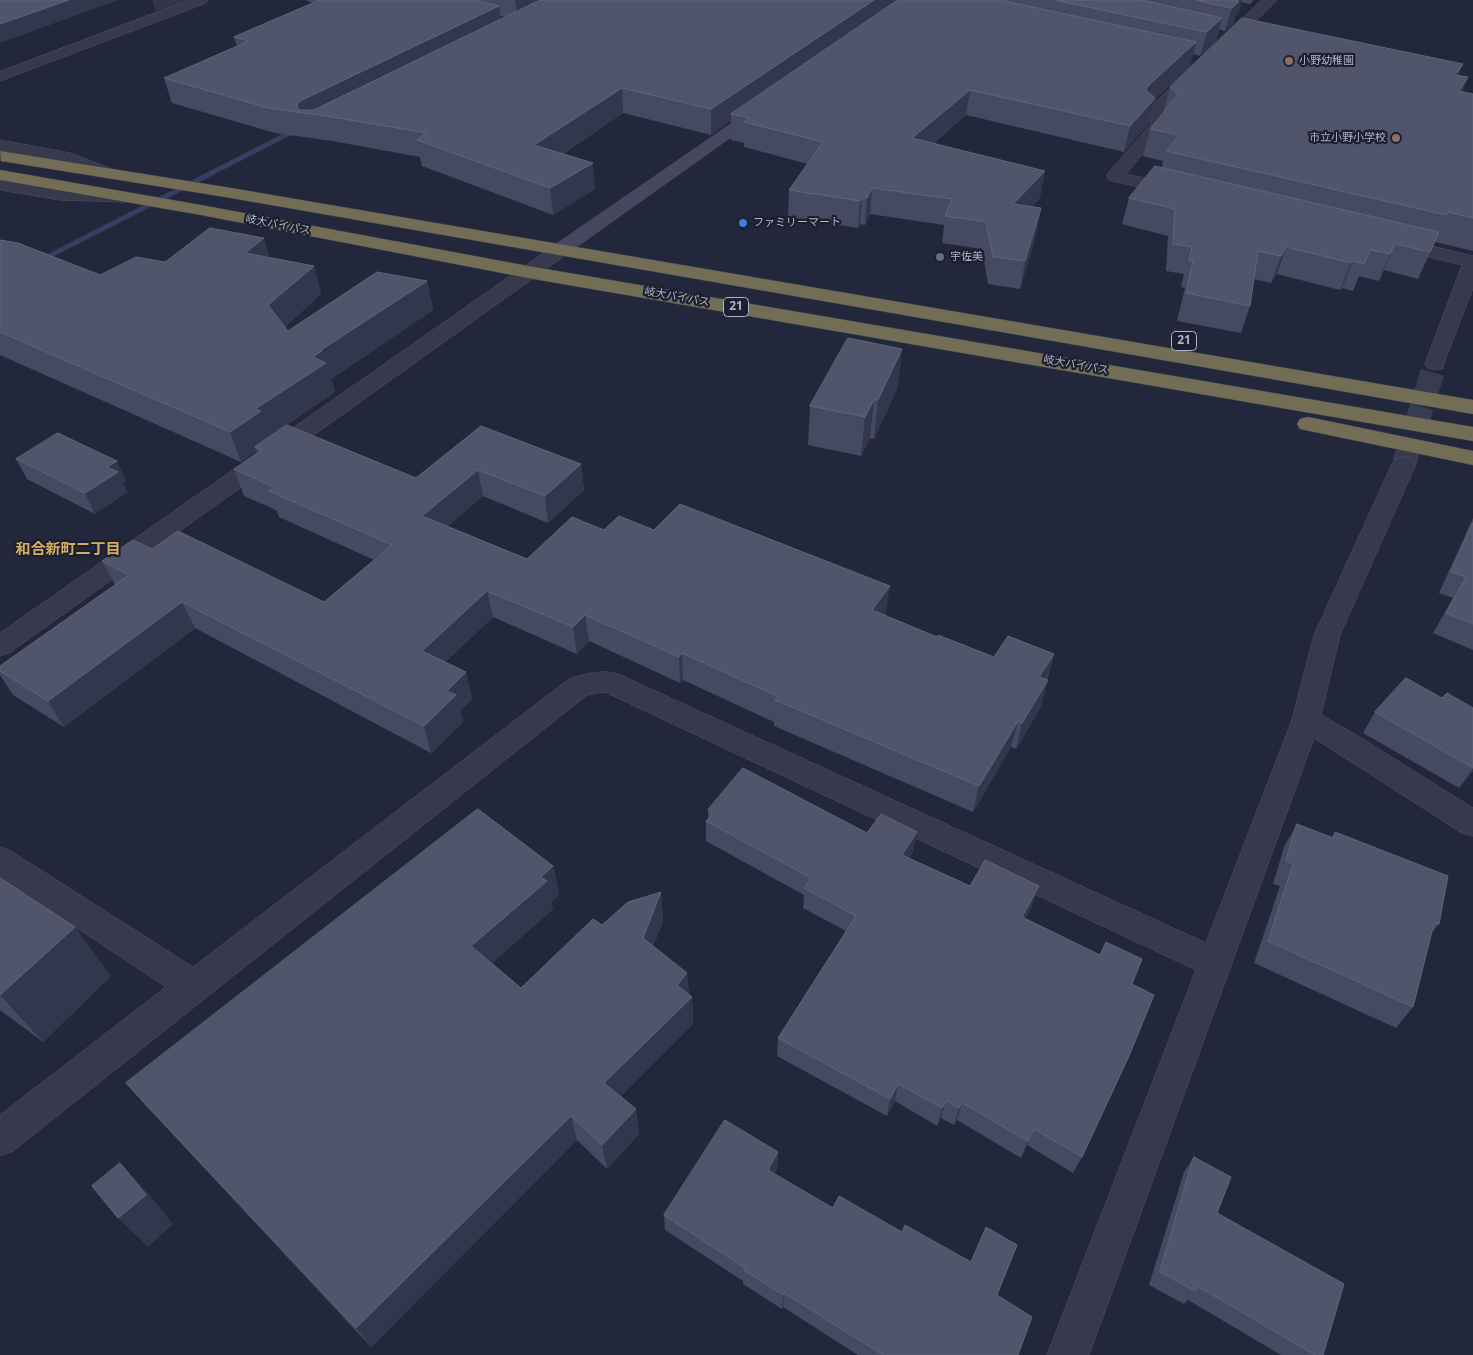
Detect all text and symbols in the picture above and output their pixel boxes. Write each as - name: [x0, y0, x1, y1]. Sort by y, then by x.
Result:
- place label: 小野幼稚園: [1299, 54, 1354, 68]
- marker: 小野幼稚園: [1283, 55, 1295, 67]
- place label: 市立小野小学校: [1309, 131, 1386, 145]
- marker: 市立小野小学校: [1390, 132, 1402, 144]
- street label: 岐大バイパス: [244, 212, 312, 238]
- place label: ファミリーマート: [753, 216, 841, 230]
- marker: ファミリーマート: [737, 217, 749, 229]
- place label: 宇佐美: [950, 250, 983, 264]
- marker: 宇佐美: [934, 251, 946, 263]
- street label: 岐大バイパス: [643, 285, 711, 309]
- road number: 21: [724, 298, 748, 316]
- road number: 21: [1172, 332, 1196, 351]
- street label: 岐大バイパス: [1042, 353, 1110, 377]
- district label: 和合新町二丁目: [16, 541, 120, 559]

